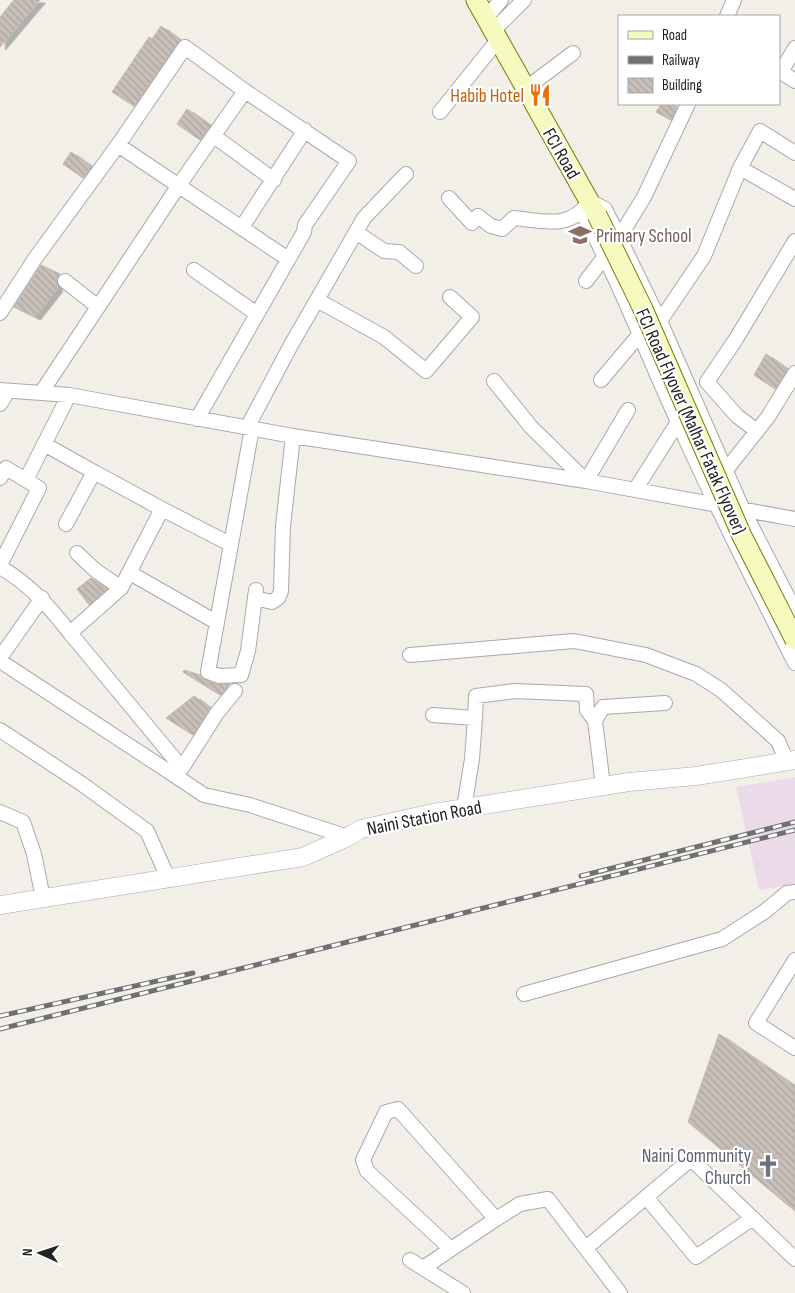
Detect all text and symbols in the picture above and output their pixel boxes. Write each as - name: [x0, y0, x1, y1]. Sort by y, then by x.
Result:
- legend: [618, 15, 780, 105]
- text: Road: [662, 26, 687, 45]
- text: Railway: [662, 51, 700, 70]
- text: Building: [662, 76, 702, 95]
- restaurant icon: Habib Hotel: [527, 82, 553, 108]
- place label: Habib Hotel: [450, 85, 524, 108]
- street label: FCI Road: [537, 124, 584, 183]
- school or university icon: Primary School: [567, 222, 593, 248]
- place label: Primary School: [596, 225, 692, 248]
- street label: FCI Road Flyover (Malhar Fatak Flyover): [630, 305, 751, 538]
- street label: Naini Station Road: [365, 796, 484, 841]
- place label: Naini Community Church: [642, 1145, 752, 1190]
- church icon: Naini Community Church: [755, 1153, 781, 1179]
- north arrow: [15, 1228, 65, 1278]
- text: N: [19, 1248, 36, 1257]

